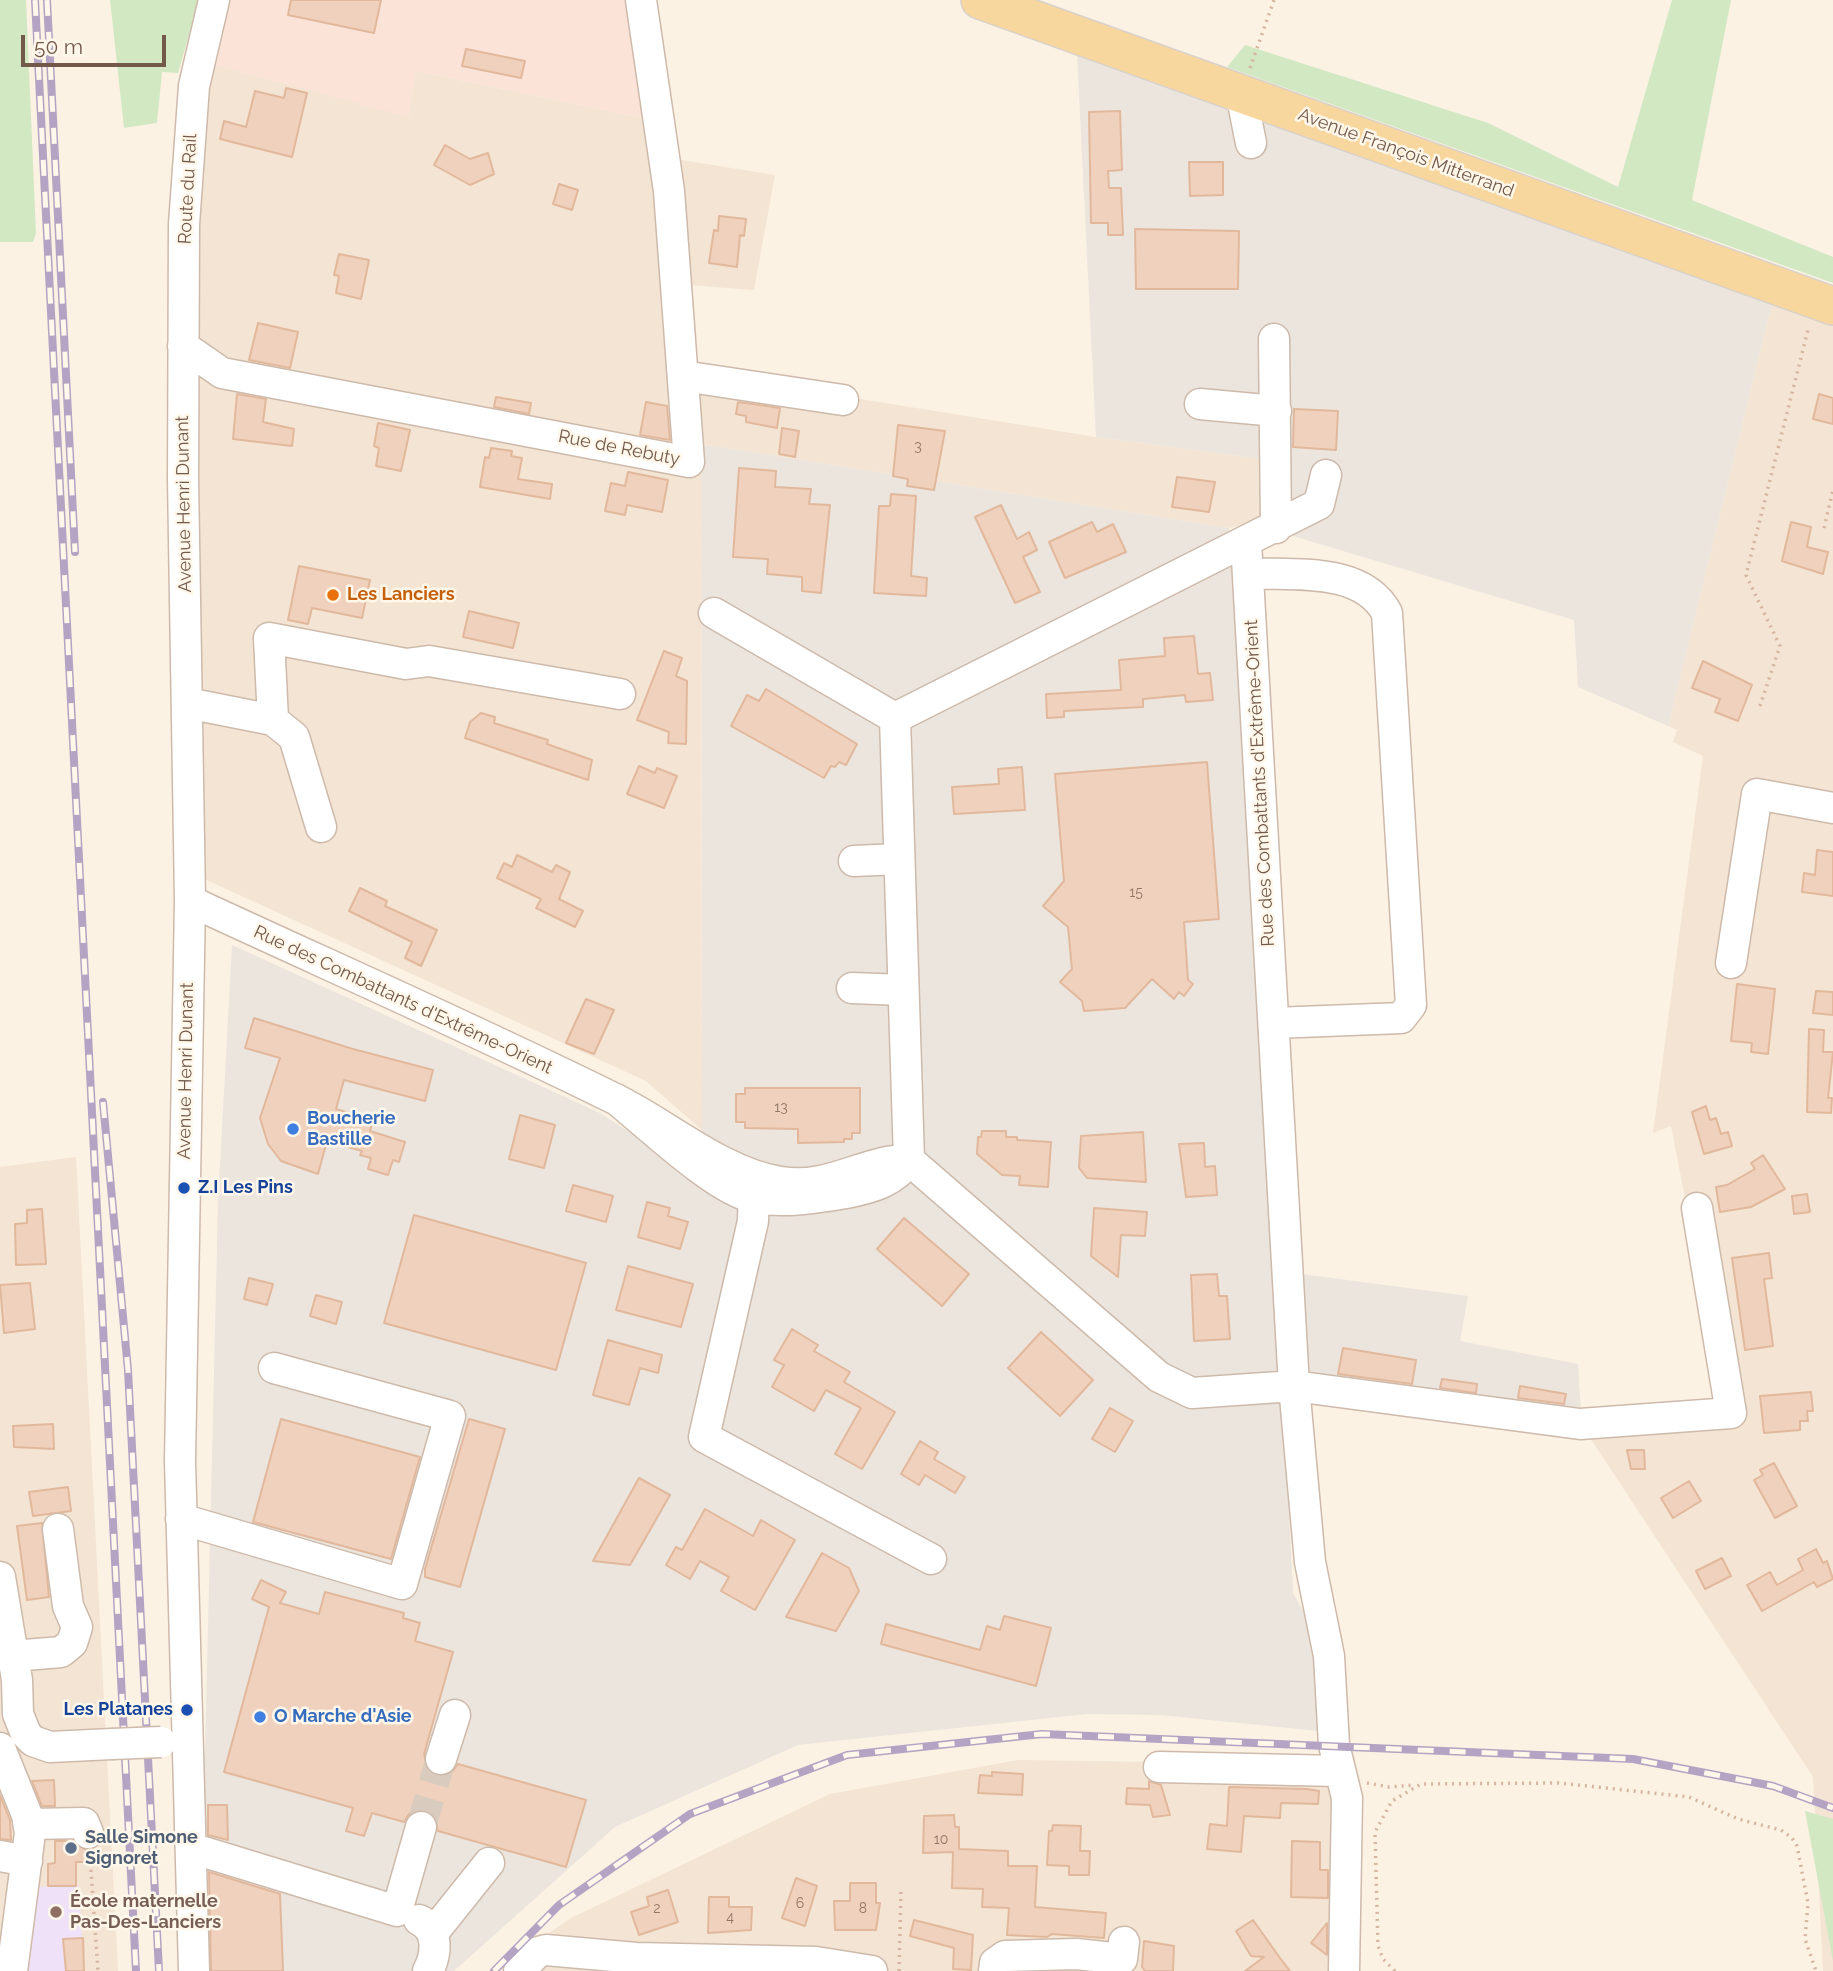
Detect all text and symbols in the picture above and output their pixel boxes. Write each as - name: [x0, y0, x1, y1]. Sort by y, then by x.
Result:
- scale bar: [24, 21, 170, 65]
- text: 50 m: [34, 34, 83, 59]
- street label: Avenue François Mitterrand: [1295, 104, 1517, 202]
- street label: Route du Rail: [174, 133, 202, 245]
- street label: Avenue Henri Dunant: [172, 415, 196, 593]
- street label: Rue de Rebuty: [556, 426, 682, 470]
- house number: 3: [914, 439, 922, 455]
- place label: Les Lanciers: [347, 584, 455, 606]
- marker: Les Lanciers: [325, 587, 341, 603]
- street label: Rue des Combattants d'Extrême-Orient: [1241, 619, 1279, 947]
- house number: 15: [1129, 885, 1143, 901]
- street label: Rue des Combattants d'Extrême-Orient: [250, 921, 556, 1079]
- street label: Avenue Henri Dunant: [174, 982, 198, 1160]
- house number: 13: [774, 1100, 788, 1116]
- place label: Boucherie Bastille: [307, 1108, 395, 1150]
- marker: Boucherie Bastille: [285, 1121, 301, 1137]
- place label: Z.I Les Pins: [198, 1177, 293, 1199]
- marker: Z.I Les Pins: [176, 1180, 192, 1196]
- place label: Les Platanes: [64, 1699, 173, 1721]
- marker: Les Platanes: [179, 1702, 195, 1718]
- place label: O Marche d'Asie: [274, 1706, 412, 1728]
- marker: O Marche d'Asie: [252, 1709, 268, 1725]
- place label: Salle Simone Signoret: [85, 1827, 198, 1870]
- house number: 10: [934, 1832, 948, 1848]
- marker: Salle Simone Signoret: [63, 1840, 79, 1856]
- place label: École maternelle Pas-Des-Lanciers: [70, 1891, 221, 1934]
- house number: 6: [796, 1896, 804, 1912]
- house number: 2: [653, 1901, 661, 1917]
- house number: 8: [859, 1901, 867, 1917]
- marker: École maternelle Pas-Des-Lanciers: [48, 1904, 64, 1920]
- house number: 4: [726, 1910, 734, 1926]

